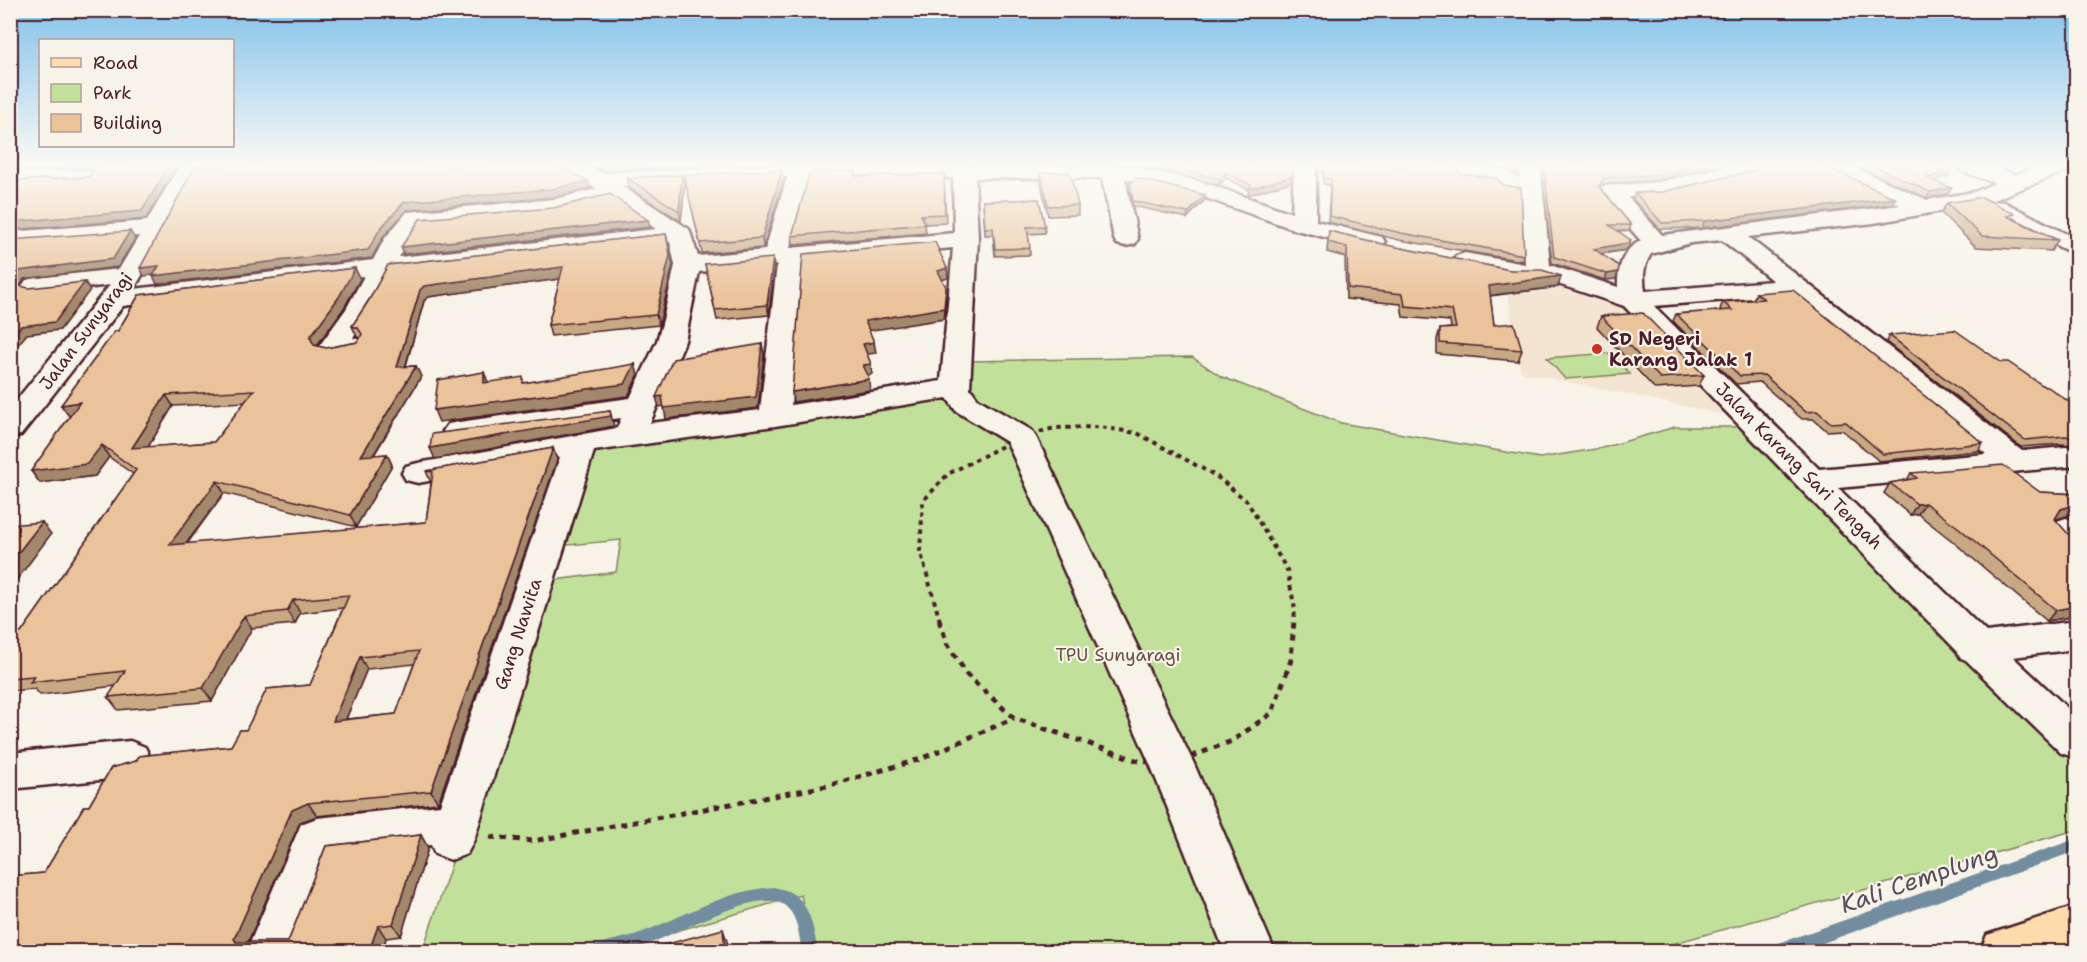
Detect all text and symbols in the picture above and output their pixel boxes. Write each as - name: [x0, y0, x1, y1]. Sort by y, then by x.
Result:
- legend: [39, 39, 234, 147]
- text: Road: [93, 51, 138, 75]
- text: Park: [93, 81, 132, 105]
- text: Building: [93, 111, 162, 135]
- street label: Jalan Sunyaragi: [34, 267, 138, 395]
- place label: SD Negeri Karang Jalak 1: [1609, 327, 1752, 372]
- marker: SD Negeri Karang Jalak 1: [1590, 342, 1604, 356]
- street label: Jalan Karang Sari Tengah: [1710, 377, 1888, 555]
- street label: Gang Nawita: [489, 575, 547, 693]
- park label: TPU Sunyaragi: [1055, 643, 1181, 667]
- water label: Kali Cemplung: [1836, 837, 2002, 921]

